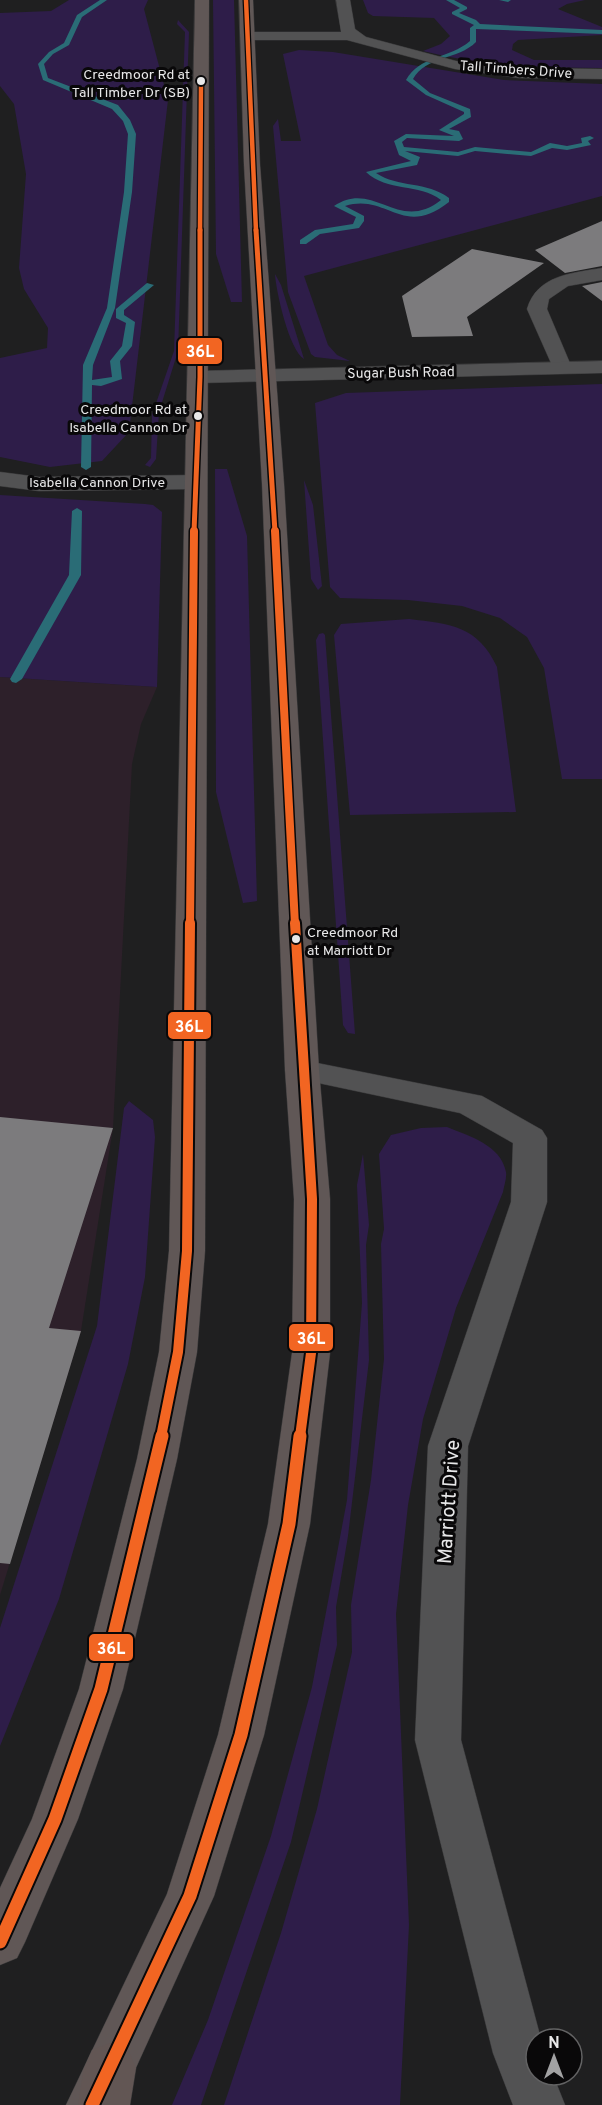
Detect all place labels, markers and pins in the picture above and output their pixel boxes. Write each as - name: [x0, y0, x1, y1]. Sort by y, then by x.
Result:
- place label: Creedmoor Rd at Tall Timber Dr (SB): [72, 67, 190, 102]
- marker: Creedmoor Rd at Tall Timber Dr (SB): [195, 75, 207, 87]
- place label: Creedmoor Rd at Isabella Cannon Dr: [69, 402, 188, 437]
- marker: Creedmoor Rd at Isabella Cannon Dr: [192, 410, 204, 422]
- place label: Creedmoor Rd at Marriott Dr: [307, 925, 398, 960]
- marker: Creedmoor Rd at Marriott Dr: [290, 933, 302, 945]

